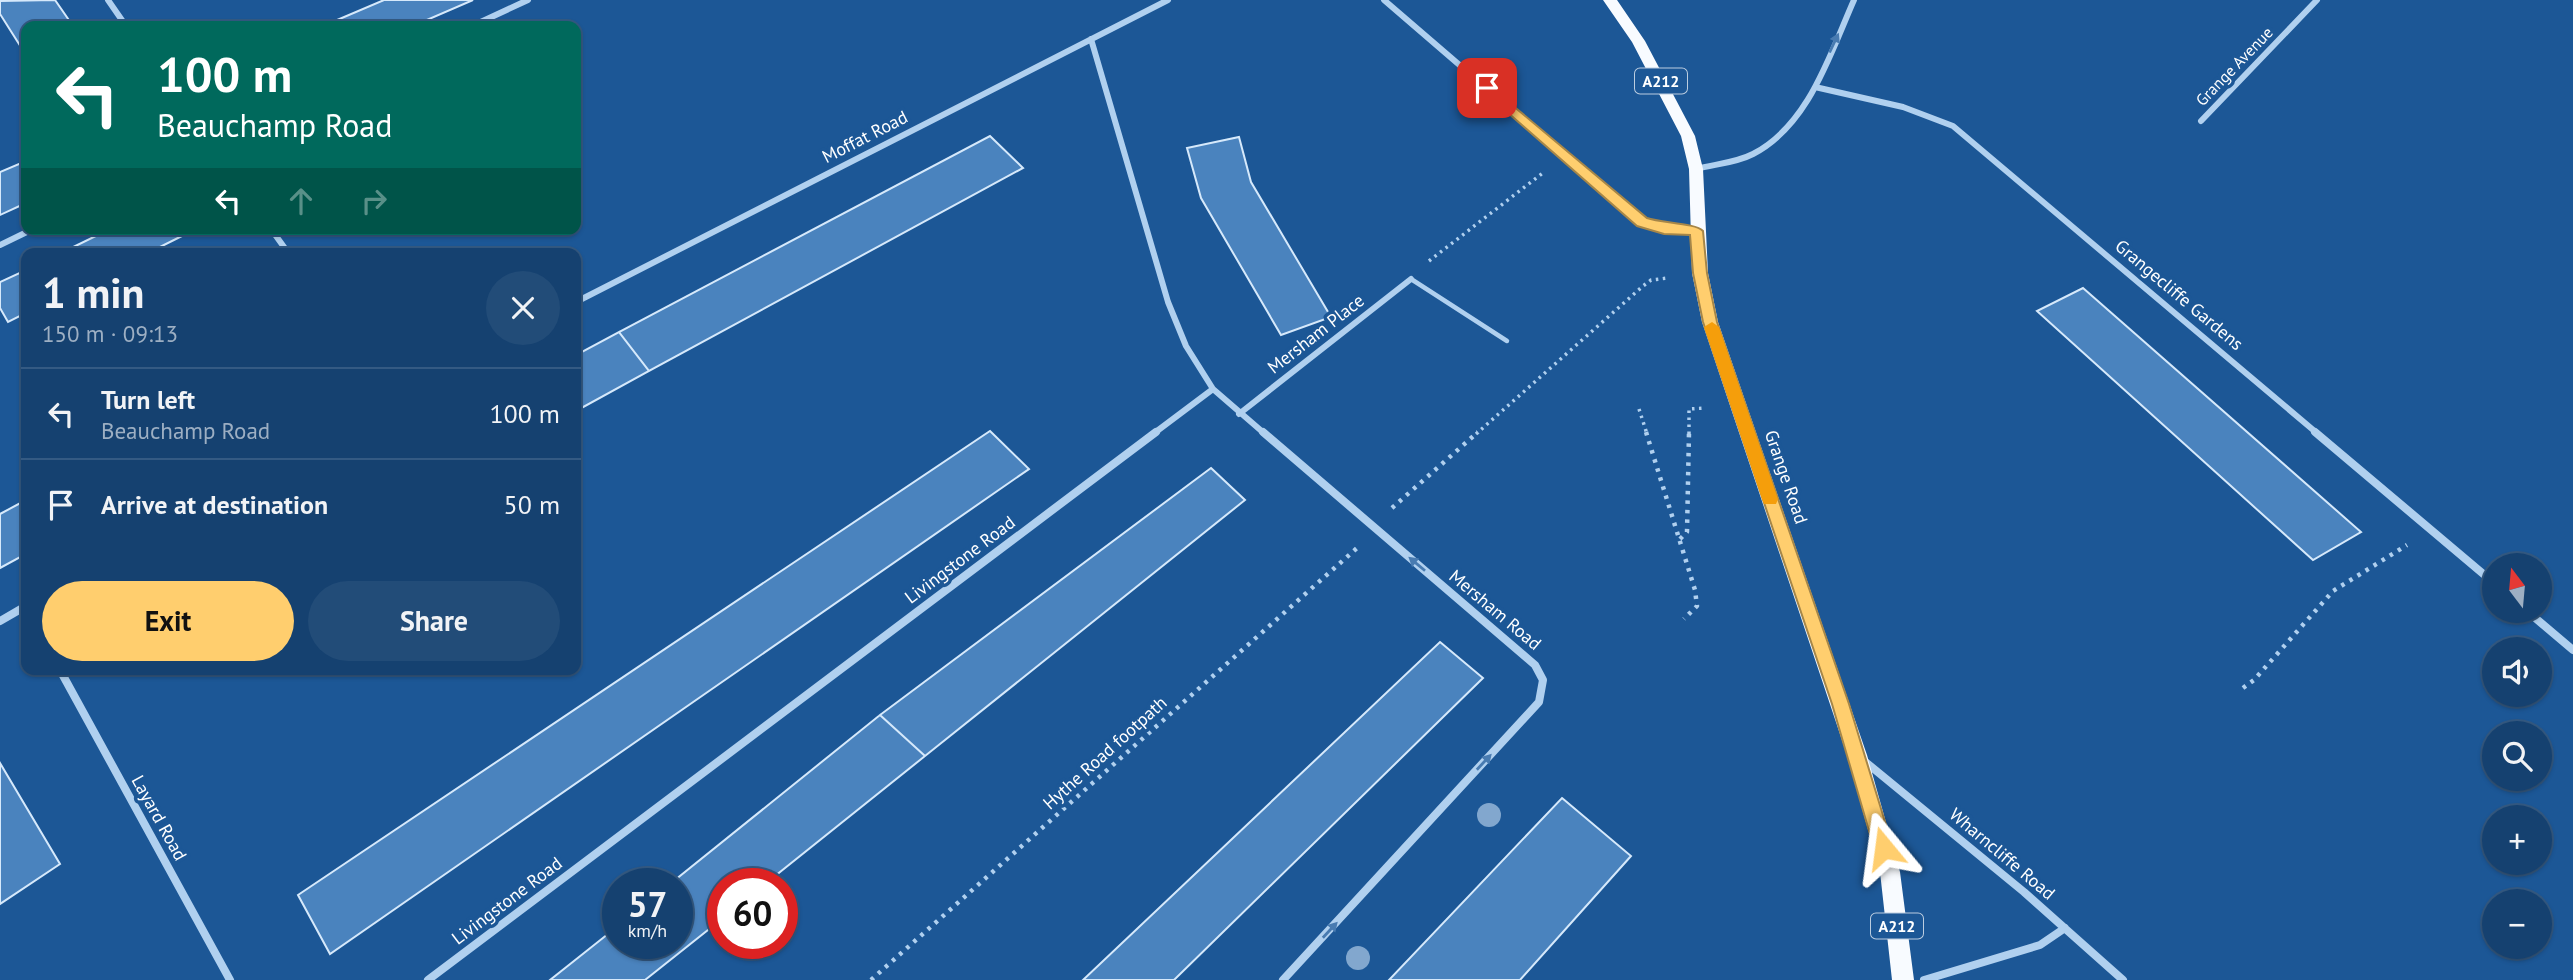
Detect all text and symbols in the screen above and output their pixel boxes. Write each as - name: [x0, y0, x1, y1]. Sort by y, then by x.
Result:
- street label: Grange Avenue: [2191, 22, 2277, 110]
- one-way arrow: [1828, 33, 1840, 53]
- text: 100 m: [157, 42, 292, 106]
- icon: left: [42, 49, 133, 140]
- pin: [1457, 58, 1517, 118]
- road number: A212: [1635, 68, 1687, 94]
- icon: arrive: [1468, 69, 1506, 107]
- text: Beauchamp Road: [157, 104, 392, 146]
- street label: Moffat Road: [818, 105, 911, 168]
- icon: left: [209, 182, 247, 220]
- icon: ahead: [282, 182, 320, 220]
- icon: right: [355, 182, 393, 220]
- street label: Grangecliffe Gardens: [2111, 234, 2248, 355]
- text: 1 min: [42, 265, 144, 320]
- button: close: [486, 271, 560, 345]
- street label: Mersham Place: [1263, 289, 1369, 378]
- text: 150 m · 09:13: [42, 319, 178, 348]
- text: Turn left: [101, 383, 195, 416]
- icon: left: [42, 395, 80, 433]
- text: 100 m: [489, 397, 560, 430]
- text: Beauchamp Road: [101, 416, 270, 445]
- street label: Grange Road: [1760, 427, 1813, 527]
- icon: arrive: [42, 486, 80, 524]
- text: Arrive at destination: [101, 488, 328, 521]
- text: 50 m: [504, 488, 560, 521]
- street label: Livingstone Road: [900, 511, 1019, 609]
- north arrow: [2482, 553, 2552, 623]
- map controls: [2482, 553, 2552, 959]
- one-way arrow: [1408, 557, 1425, 572]
- street label: Mersham Road: [1444, 564, 1546, 655]
- button: Exit: [42, 581, 294, 661]
- button: Share: [308, 581, 560, 661]
- button: sound: [2482, 637, 2552, 707]
- street label: Hythe Road footpath: [1038, 691, 1171, 814]
- button: search: [2482, 721, 2552, 791]
- one-way arrow: [1475, 754, 1491, 771]
- street label: Layard Road: [127, 771, 192, 864]
- street label: Wharncliffe Road: [1945, 803, 2060, 905]
- button: +: [2482, 805, 2552, 875]
- position arrow: [1847, 811, 1921, 885]
- street label: Livingstone Road: [447, 852, 566, 950]
- speed limit sign: 60: [707, 868, 798, 959]
- text: 57: [628, 881, 667, 927]
- button: −: [2482, 889, 2552, 959]
- road number: A212: [1871, 914, 1923, 938]
- text: km/h: [628, 919, 667, 942]
- one-way arrow: [1321, 922, 1337, 939]

